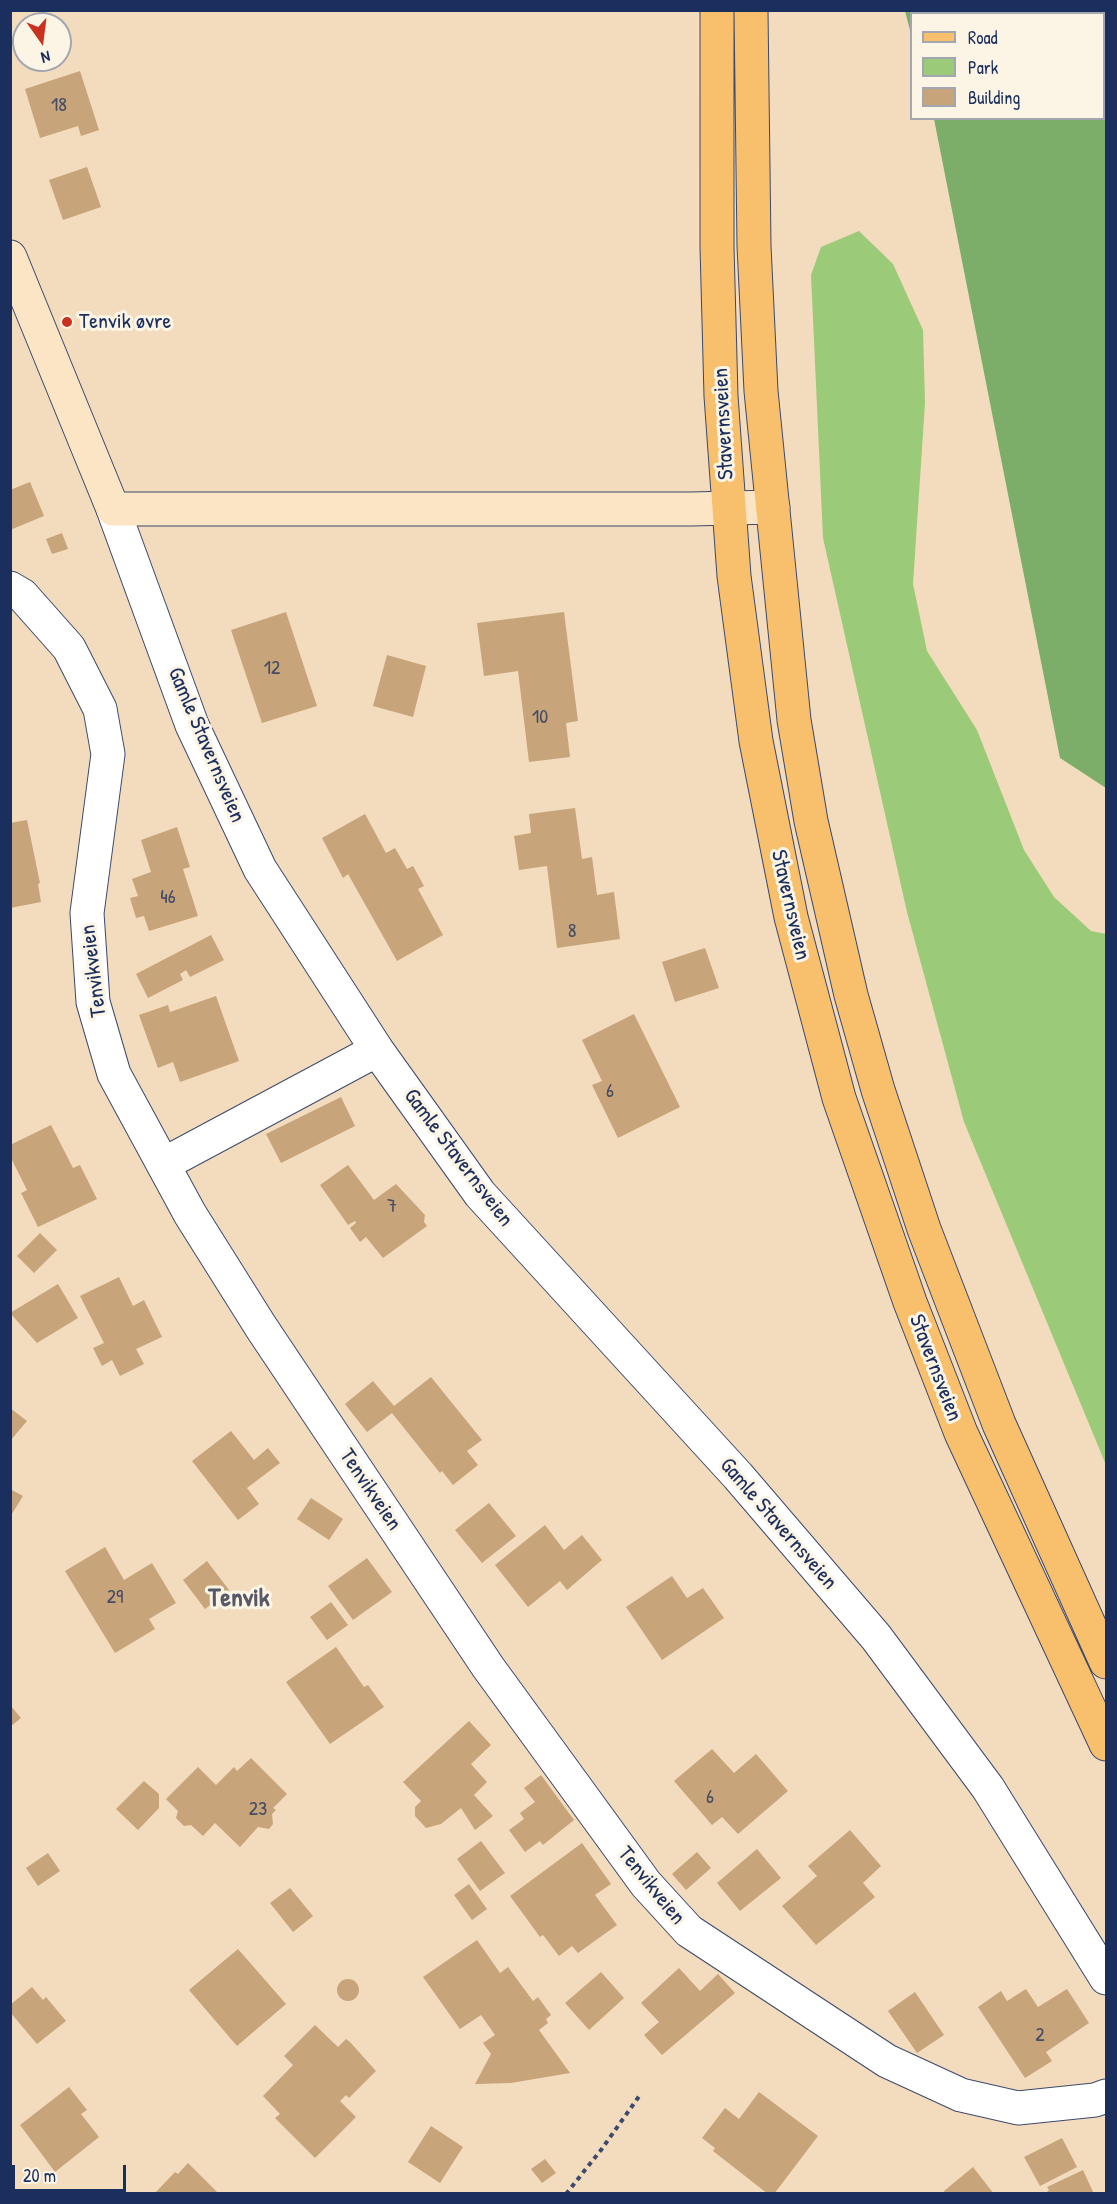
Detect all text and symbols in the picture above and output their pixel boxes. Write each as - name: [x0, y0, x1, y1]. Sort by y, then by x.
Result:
- north arrow: [12, 12, 72, 72]
- legend: [910, 12, 1105, 120]
- text: Road: [968, 25, 998, 50]
- text: N: [39, 46, 53, 69]
- text: Park: [968, 55, 998, 80]
- text: Building: [968, 85, 1020, 110]
- house number: 18: [51, 94, 67, 118]
- place label: Tenvik øvre: [79, 309, 171, 335]
- marker: Tenvik øvre: [60, 315, 74, 329]
- street label: Stavernsveien: [708, 367, 740, 481]
- house number: 12: [264, 657, 280, 681]
- street label: Gamle Stavernsveien: [161, 664, 251, 826]
- house number: 10: [532, 706, 548, 730]
- street label: Stavernsveien: [765, 848, 815, 962]
- house number: 46: [160, 886, 176, 910]
- house number: 8: [568, 920, 576, 944]
- street label: Tenvikveien: [75, 923, 113, 1019]
- house number: 6: [606, 1080, 614, 1104]
- street label: Gamle Stavernsveien: [398, 1084, 518, 1232]
- house number: 7: [387, 1195, 397, 1219]
- street label: Stavernsveien: [903, 1311, 967, 1425]
- street label: Tenvikveien: [333, 1444, 407, 1536]
- street label: Gamle Stavernsveien: [714, 1453, 842, 1595]
- district label: Tenvik: [208, 1583, 270, 1615]
- house number: 29: [107, 1586, 123, 1610]
- house number: 6: [706, 1786, 714, 1810]
- house number: 23: [249, 1798, 267, 1822]
- street label: Tenvikveien: [611, 1842, 691, 1930]
- house number: 2: [1035, 2024, 1045, 2048]
- scale bar: [15, 2153, 129, 2191]
- text: 20 m: [23, 2163, 56, 2188]

